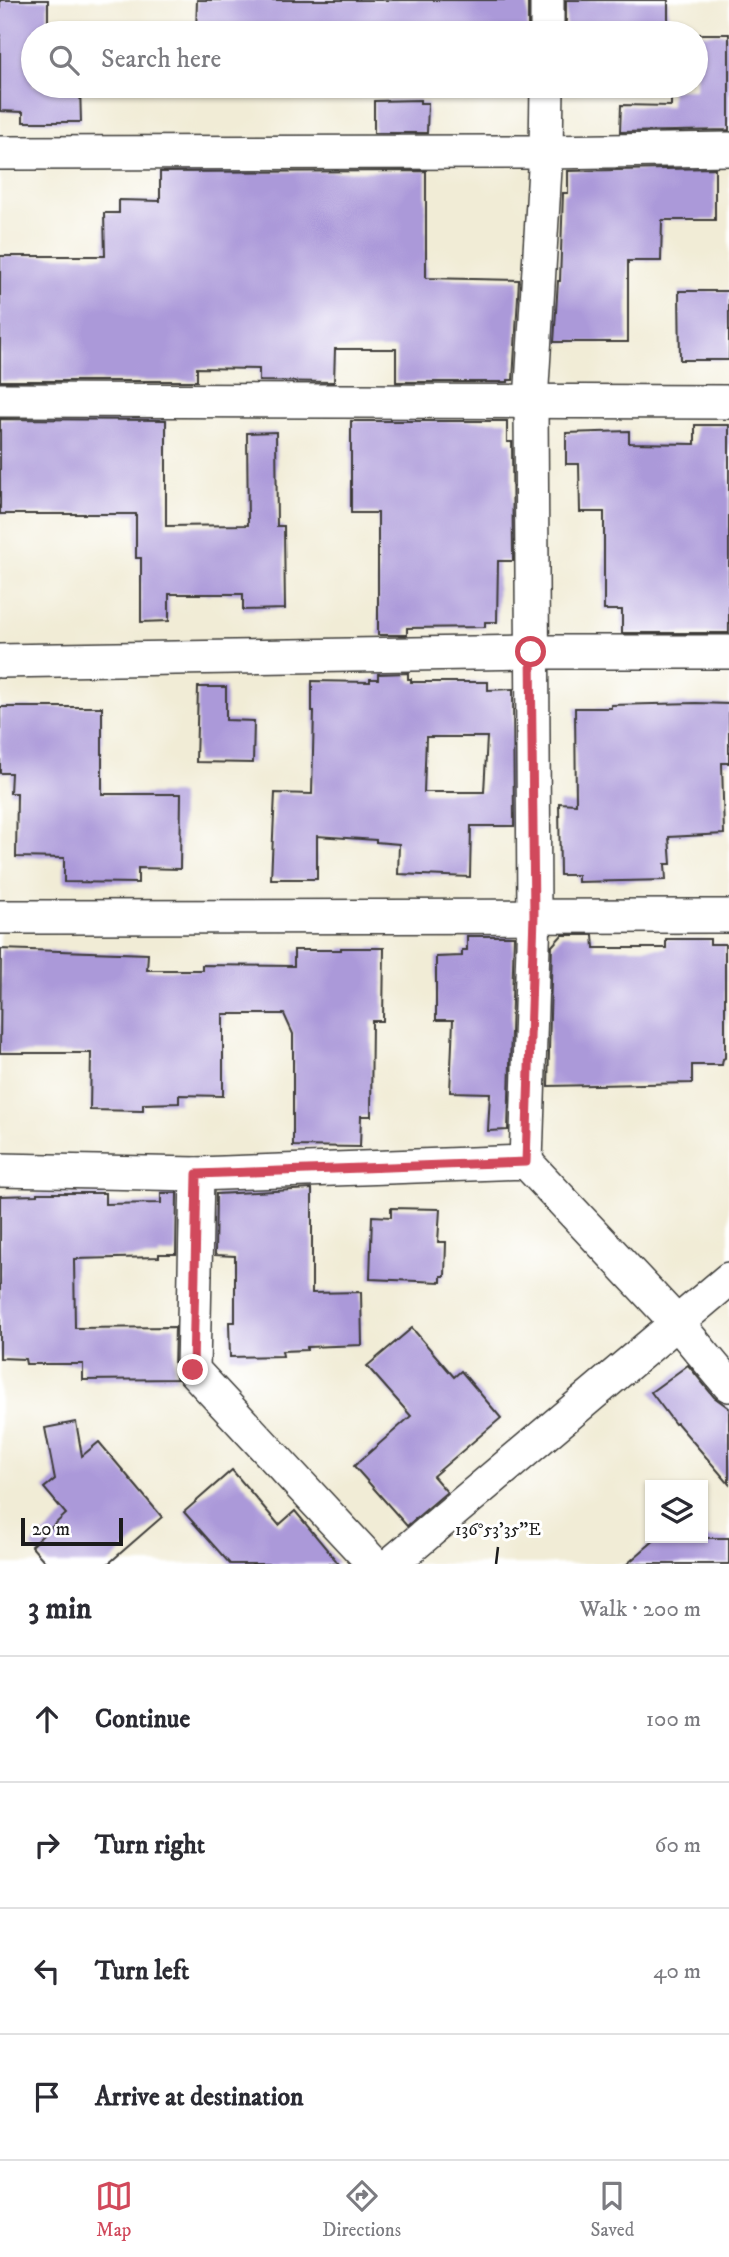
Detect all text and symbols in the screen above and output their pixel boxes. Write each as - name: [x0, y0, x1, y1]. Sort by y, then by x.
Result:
- search box: [21, 21, 708, 98]
- icon: search: [45, 41, 83, 79]
- text: Search here: [101, 43, 221, 76]
- route start: [515, 636, 546, 667]
- route end: [177, 1354, 208, 1385]
- map controls: [645, 1480, 708, 1543]
- button: layers: [645, 1480, 708, 1543]
- scale bar: [21, 1515, 122, 1547]
- text: 20 m: [32, 1518, 70, 1541]
- text: 136°53'35"E: [455, 1519, 541, 1541]
- text: 3 min: [28, 1591, 92, 1628]
- text: Walk · 200 m: [580, 1595, 701, 1624]
- icon: ahead: [28, 1700, 66, 1738]
- text: Continue: [95, 1703, 190, 1736]
- text: 100 m: [646, 1705, 701, 1734]
- icon: right: [28, 1826, 66, 1864]
- text: Turn right: [95, 1829, 205, 1862]
- text: 60 m: [654, 1831, 701, 1860]
- icon: left: [28, 1952, 66, 1990]
- text: Turn left: [95, 1955, 189, 1988]
- text: 40 m: [653, 1957, 701, 1986]
- icon: arrive: [28, 2078, 66, 2116]
- text: Arrive at destination: [95, 2081, 304, 2114]
- tab: Map: [95, 2177, 133, 2242]
- tab: Directions: [322, 2177, 401, 2242]
- tab: Saved: [591, 2177, 634, 2242]

